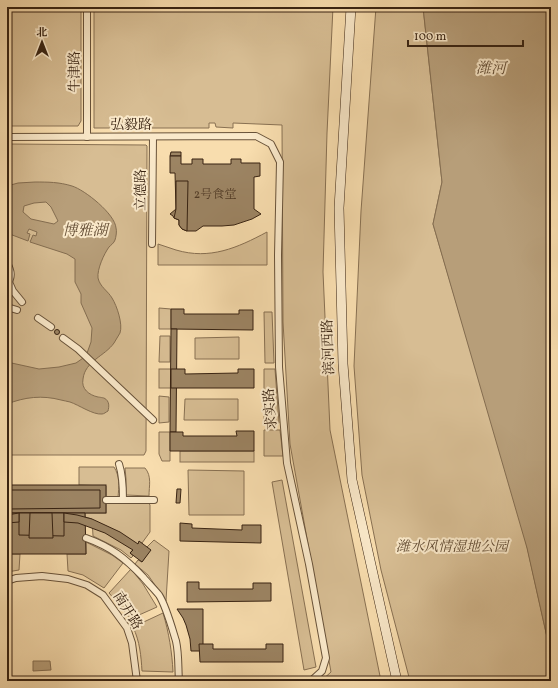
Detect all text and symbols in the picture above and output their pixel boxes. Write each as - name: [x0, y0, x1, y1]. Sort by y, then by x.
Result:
- north arrow: [22, 22, 62, 62]
- scale bar: [408, 22, 523, 48]
- text: 北: [37, 26, 48, 41]
- text: 100 m: [414, 29, 447, 45]
- street label: 牛津路: [66, 51, 85, 93]
- water label: 潍河: [476, 59, 509, 80]
- street label: 弘毅路: [110, 116, 152, 135]
- street label: 立德路: [132, 169, 151, 211]
- house number: 2号食堂: [194, 187, 236, 203]
- water label: 博雅湖: [62, 221, 110, 242]
- street label: 滨河西路: [319, 319, 339, 375]
- street label: 求实路: [260, 387, 282, 431]
- park label: 潍水风情湿地公园: [396, 538, 510, 557]
- street label: 南开路: [108, 588, 146, 634]

